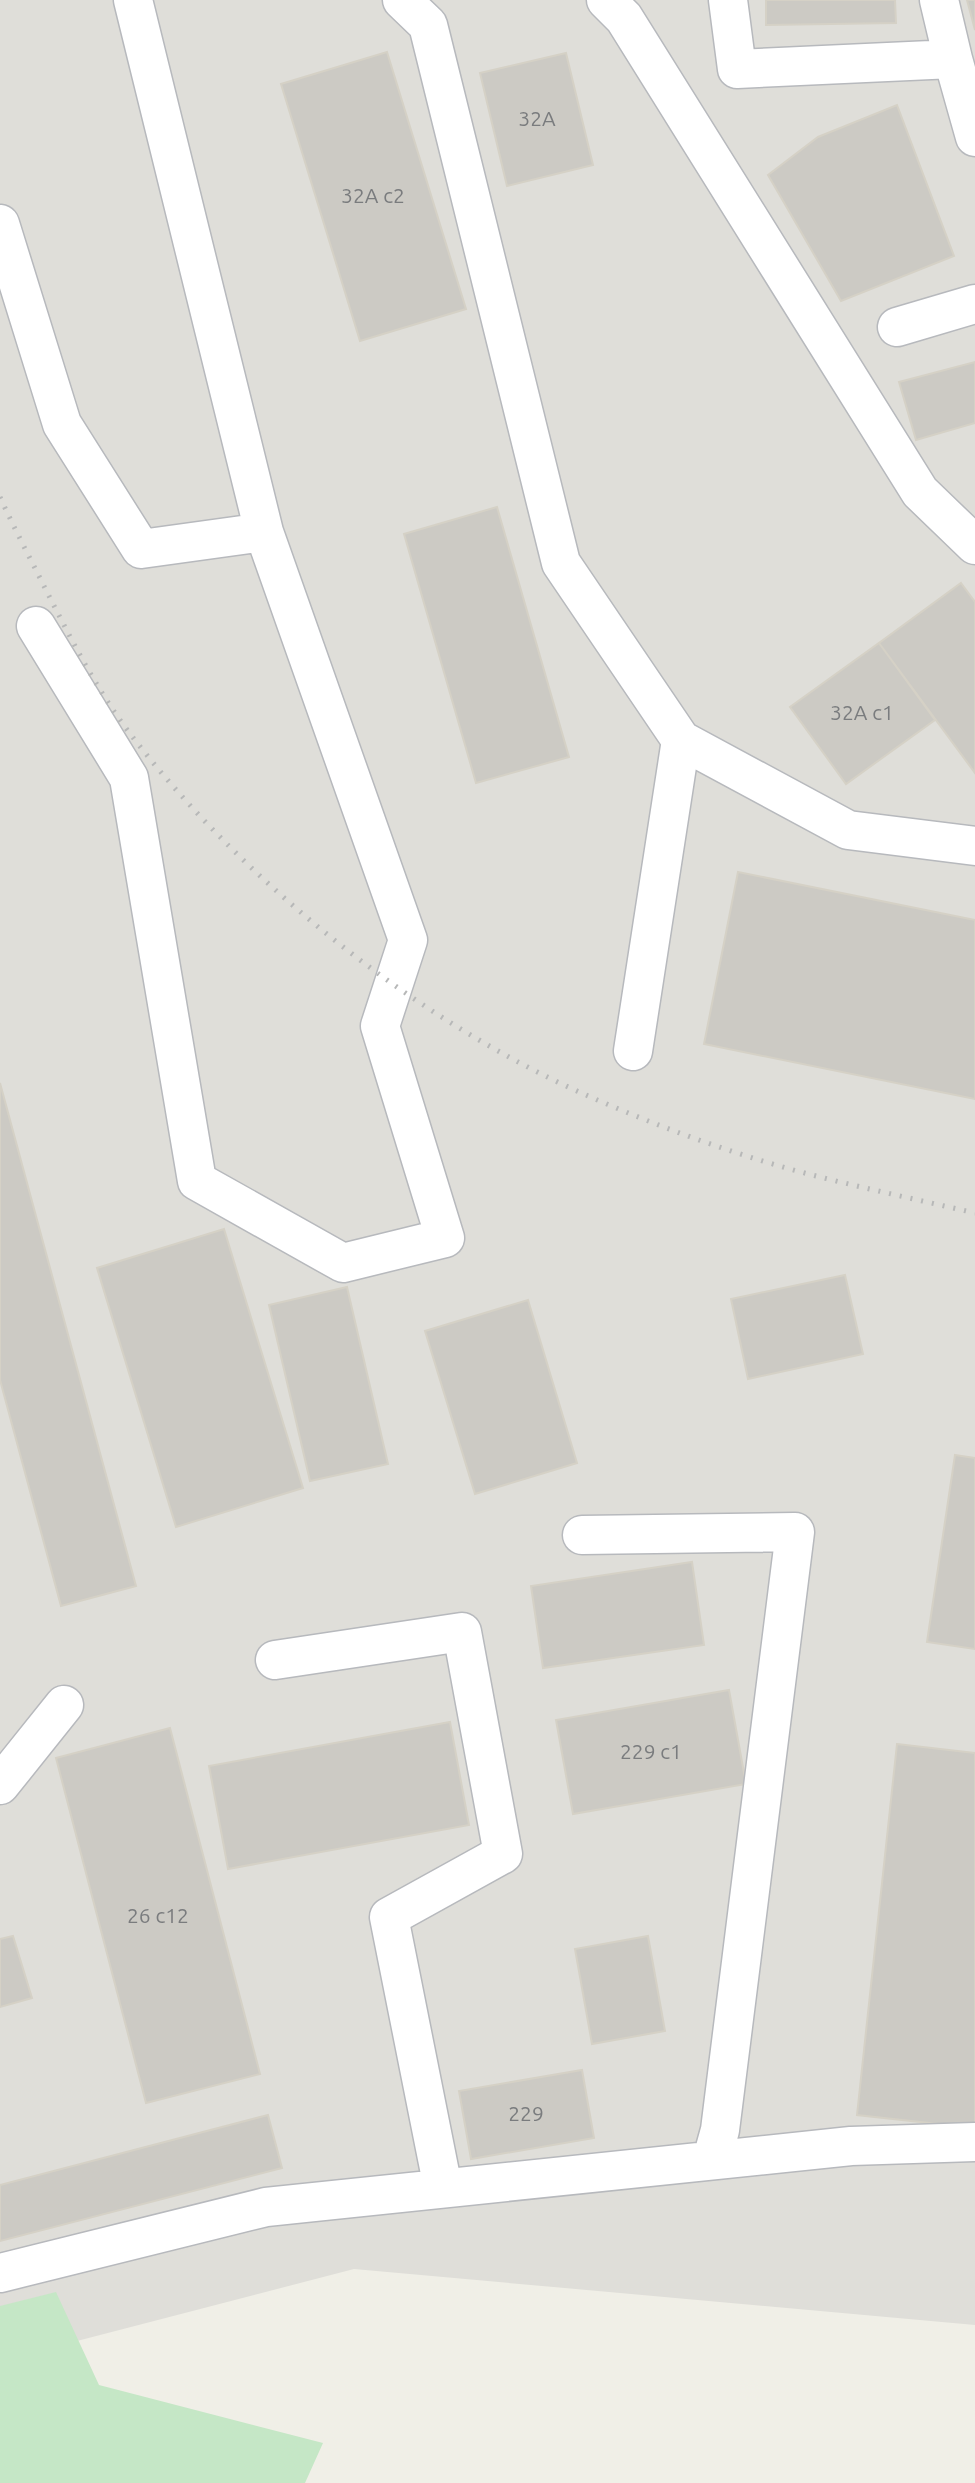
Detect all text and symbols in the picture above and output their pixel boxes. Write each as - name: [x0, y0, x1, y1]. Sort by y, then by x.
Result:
- house number: 32А: [518, 106, 556, 130]
- house number: 32А с2: [341, 183, 405, 207]
- house number: 32А с1: [830, 700, 894, 724]
- house number: 229 с1: [620, 1739, 682, 1763]
- house number: 26 с12: [127, 1903, 189, 1927]
- house number: 229: [508, 2101, 544, 2125]

